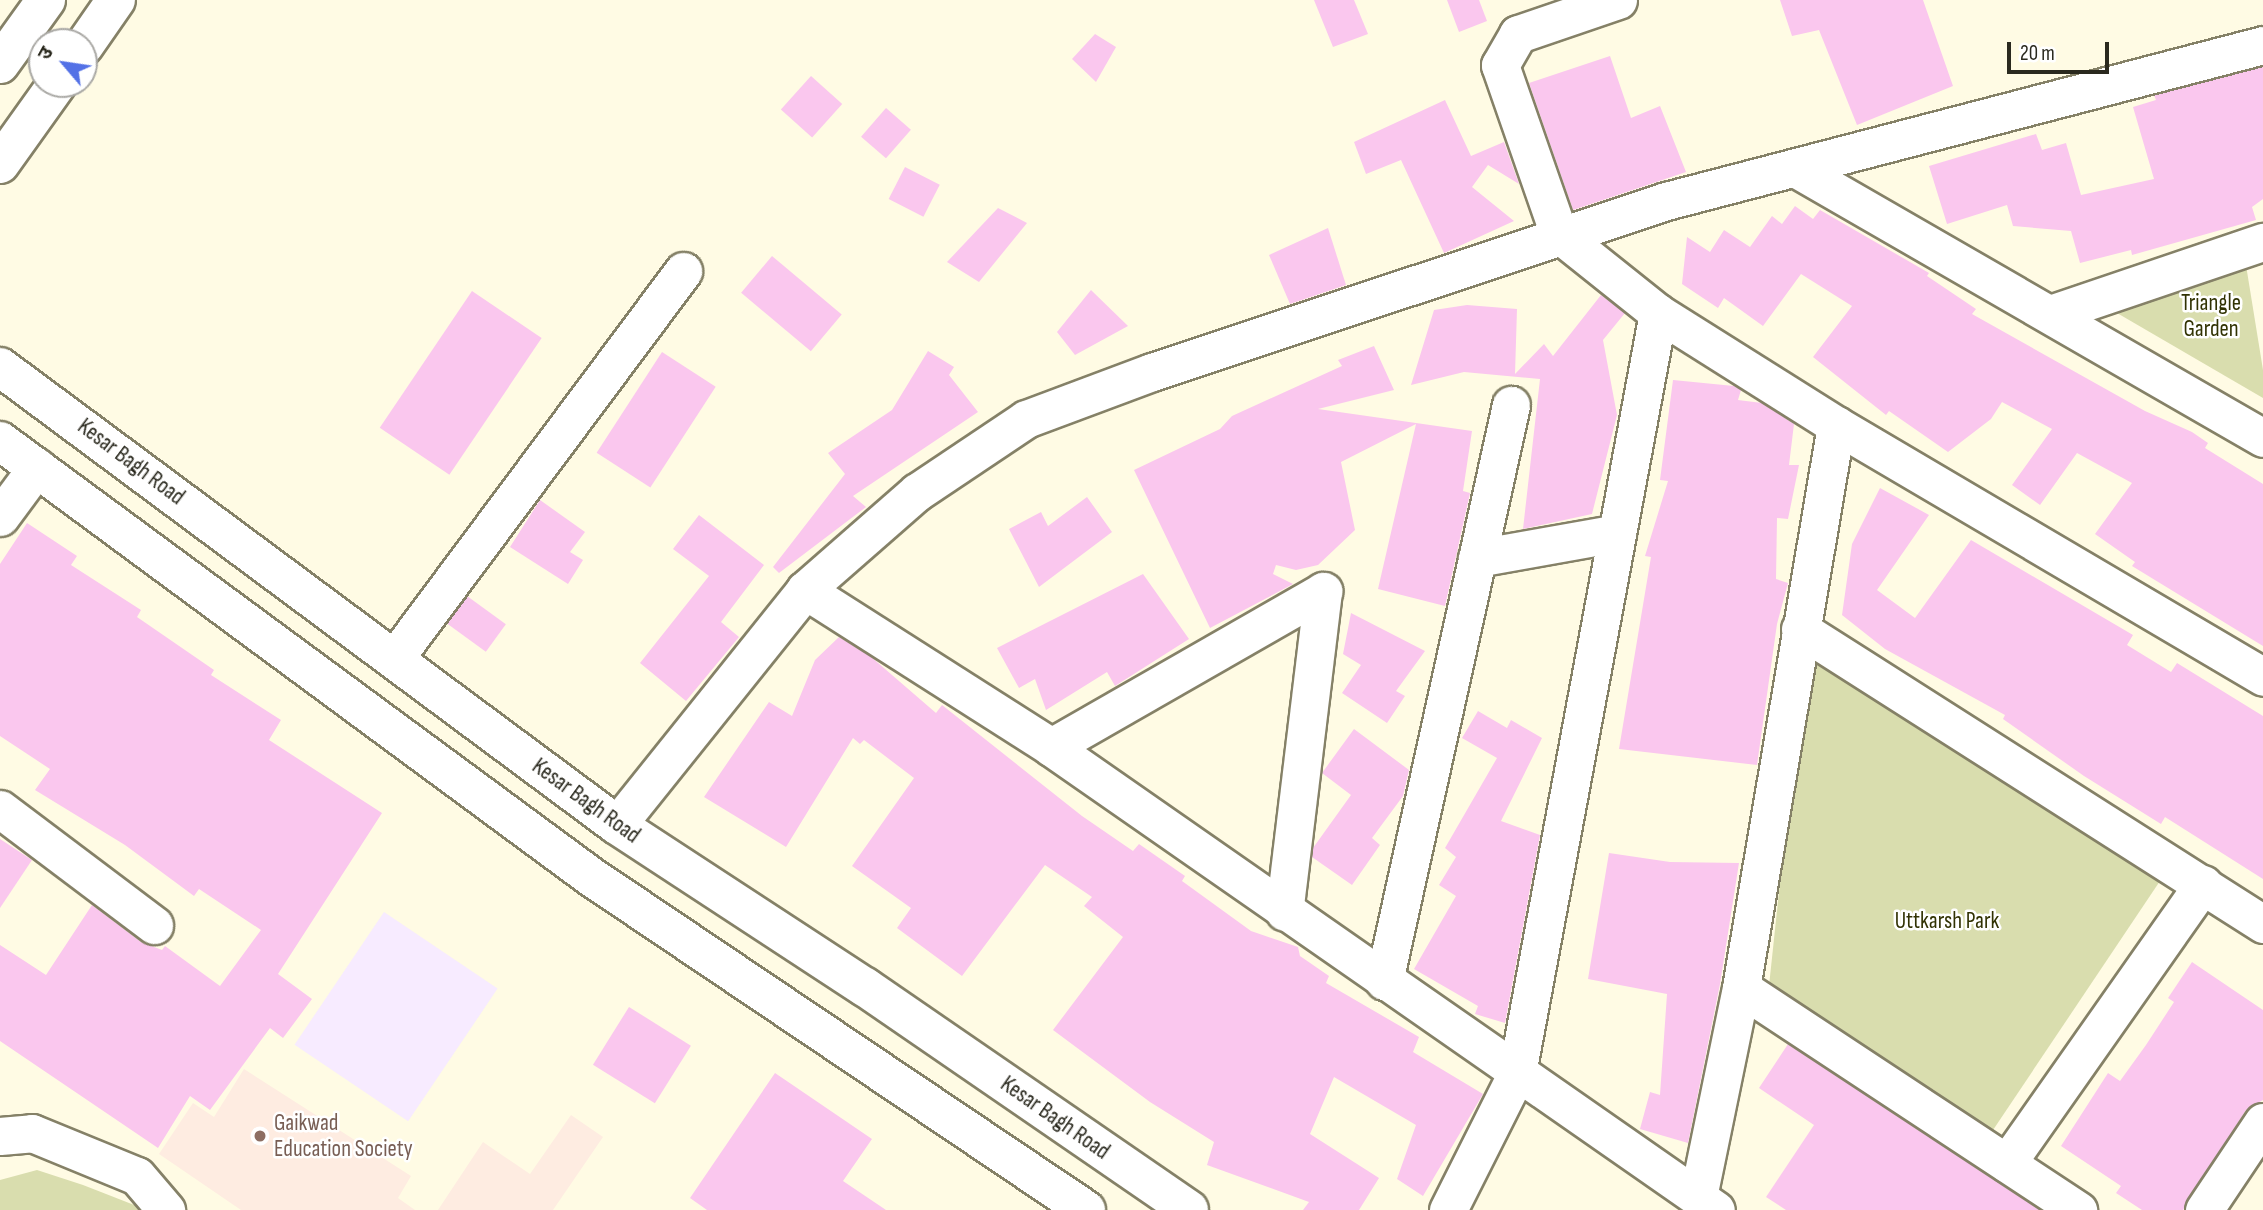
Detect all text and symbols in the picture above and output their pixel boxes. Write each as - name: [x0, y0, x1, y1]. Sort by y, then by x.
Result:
- north arrow: [28, 28, 98, 98]
- scale bar: [2011, 28, 2112, 72]
- text: 20 m: [2020, 41, 2055, 66]
- text: उ: [33, 43, 59, 64]
- park label: Triangle Garden: [2181, 289, 2241, 343]
- street label: Kesar Bagh Road: [72, 413, 190, 511]
- street label: Kesar Bagh Road: [527, 753, 645, 849]
- park label: Uttkarsh Park: [1895, 907, 1999, 935]
- street label: Kesar Bagh Road: [995, 1070, 1115, 1166]
- place label: Gaikwad Education Society: [274, 1109, 413, 1163]
- marker: Gaikwad Education Society: [252, 1128, 268, 1144]

